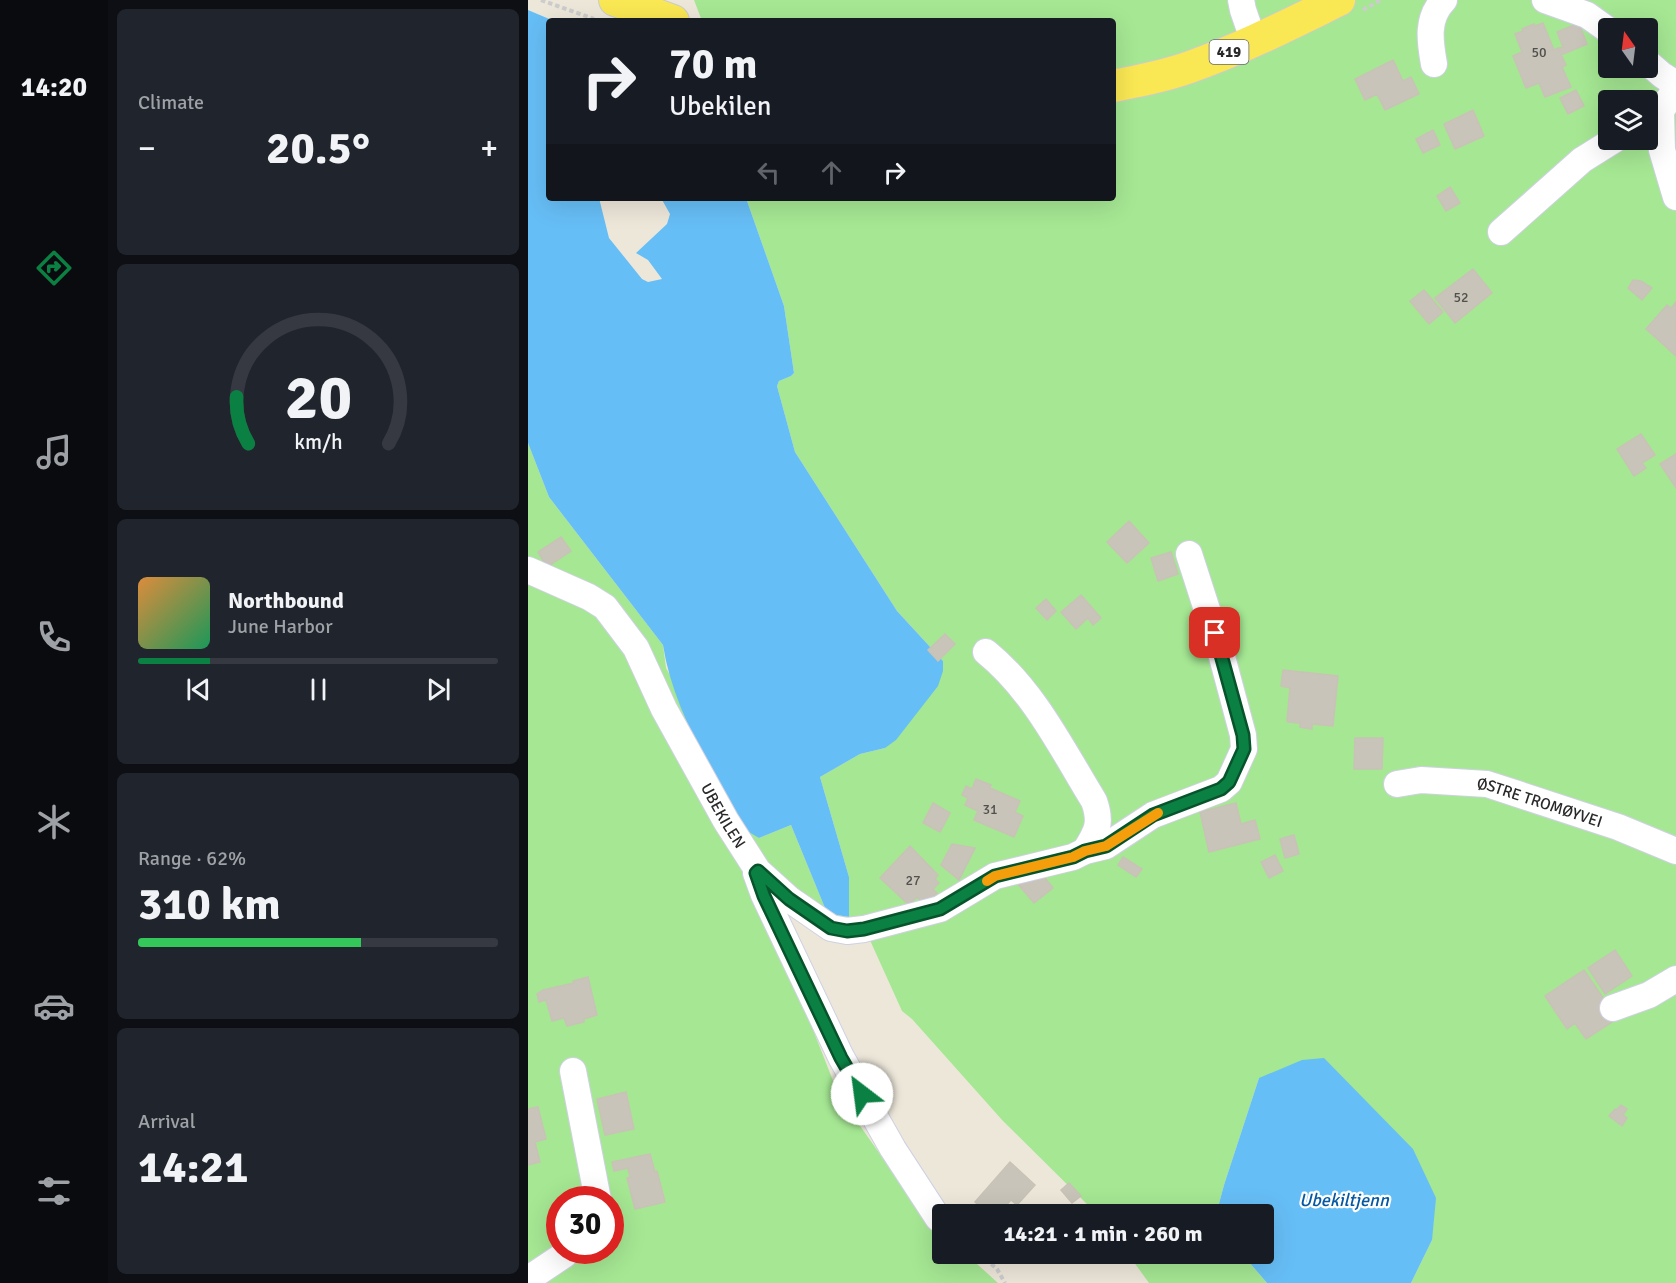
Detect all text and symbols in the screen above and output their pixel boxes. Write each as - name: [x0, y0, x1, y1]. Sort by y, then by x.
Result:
- north arrow: [1598, 18, 1658, 78]
- map controls: [1598, 18, 1658, 150]
- text: 70 m: [669, 39, 758, 90]
- road number: 419: [1210, 40, 1248, 64]
- icon: right: [570, 42, 648, 120]
- house number: 50: [1531, 44, 1547, 61]
- text: 14:20: [21, 71, 87, 104]
- text: Climate: [138, 90, 204, 115]
- text: Ubekilen: [669, 90, 771, 123]
- button: layers: [1598, 90, 1658, 150]
- text: 20.5°: [266, 121, 370, 176]
- text: −: [138, 128, 156, 169]
- text: +: [480, 128, 498, 169]
- icon: left: [752, 156, 785, 189]
- icon: ahead: [815, 156, 848, 189]
- icon: right: [878, 156, 911, 189]
- icon: directions: [33, 247, 75, 289]
- house number: 52: [1453, 289, 1469, 306]
- text: 20: [284, 359, 352, 436]
- text: km/h: [294, 429, 342, 455]
- icon: music: [33, 431, 75, 473]
- text: Northbound: [228, 587, 344, 614]
- pin: [1189, 607, 1240, 658]
- text: June Harbor: [228, 614, 333, 639]
- icon: phone: [33, 616, 75, 658]
- icon: arrive: [1198, 616, 1231, 649]
- icon: previous: [182, 673, 215, 706]
- icon: pause: [302, 673, 335, 706]
- icon: next: [422, 673, 455, 706]
- street label: ØSTRE TROMØYVEI: [1476, 774, 1605, 832]
- street label: UBEKILEN: [696, 780, 750, 852]
- icon: climate: [33, 801, 75, 843]
- house number: 31: [982, 801, 998, 818]
- text: Range · 62%: [138, 846, 246, 871]
- house number: 27: [905, 872, 921, 889]
- text: 310 km: [138, 877, 281, 932]
- icon: car: [33, 985, 75, 1027]
- position arrow: [830, 1062, 894, 1126]
- text: Arrival: [138, 1109, 196, 1134]
- text: 14:21: [138, 1140, 248, 1195]
- icon: filters: [33, 1170, 75, 1212]
- speed limit sign: 30: [546, 1186, 624, 1264]
- water label: Ubekiltjenn: [1299, 1189, 1390, 1211]
- text: 14:21 · 1 min · 260 m: [1003, 1220, 1203, 1247]

